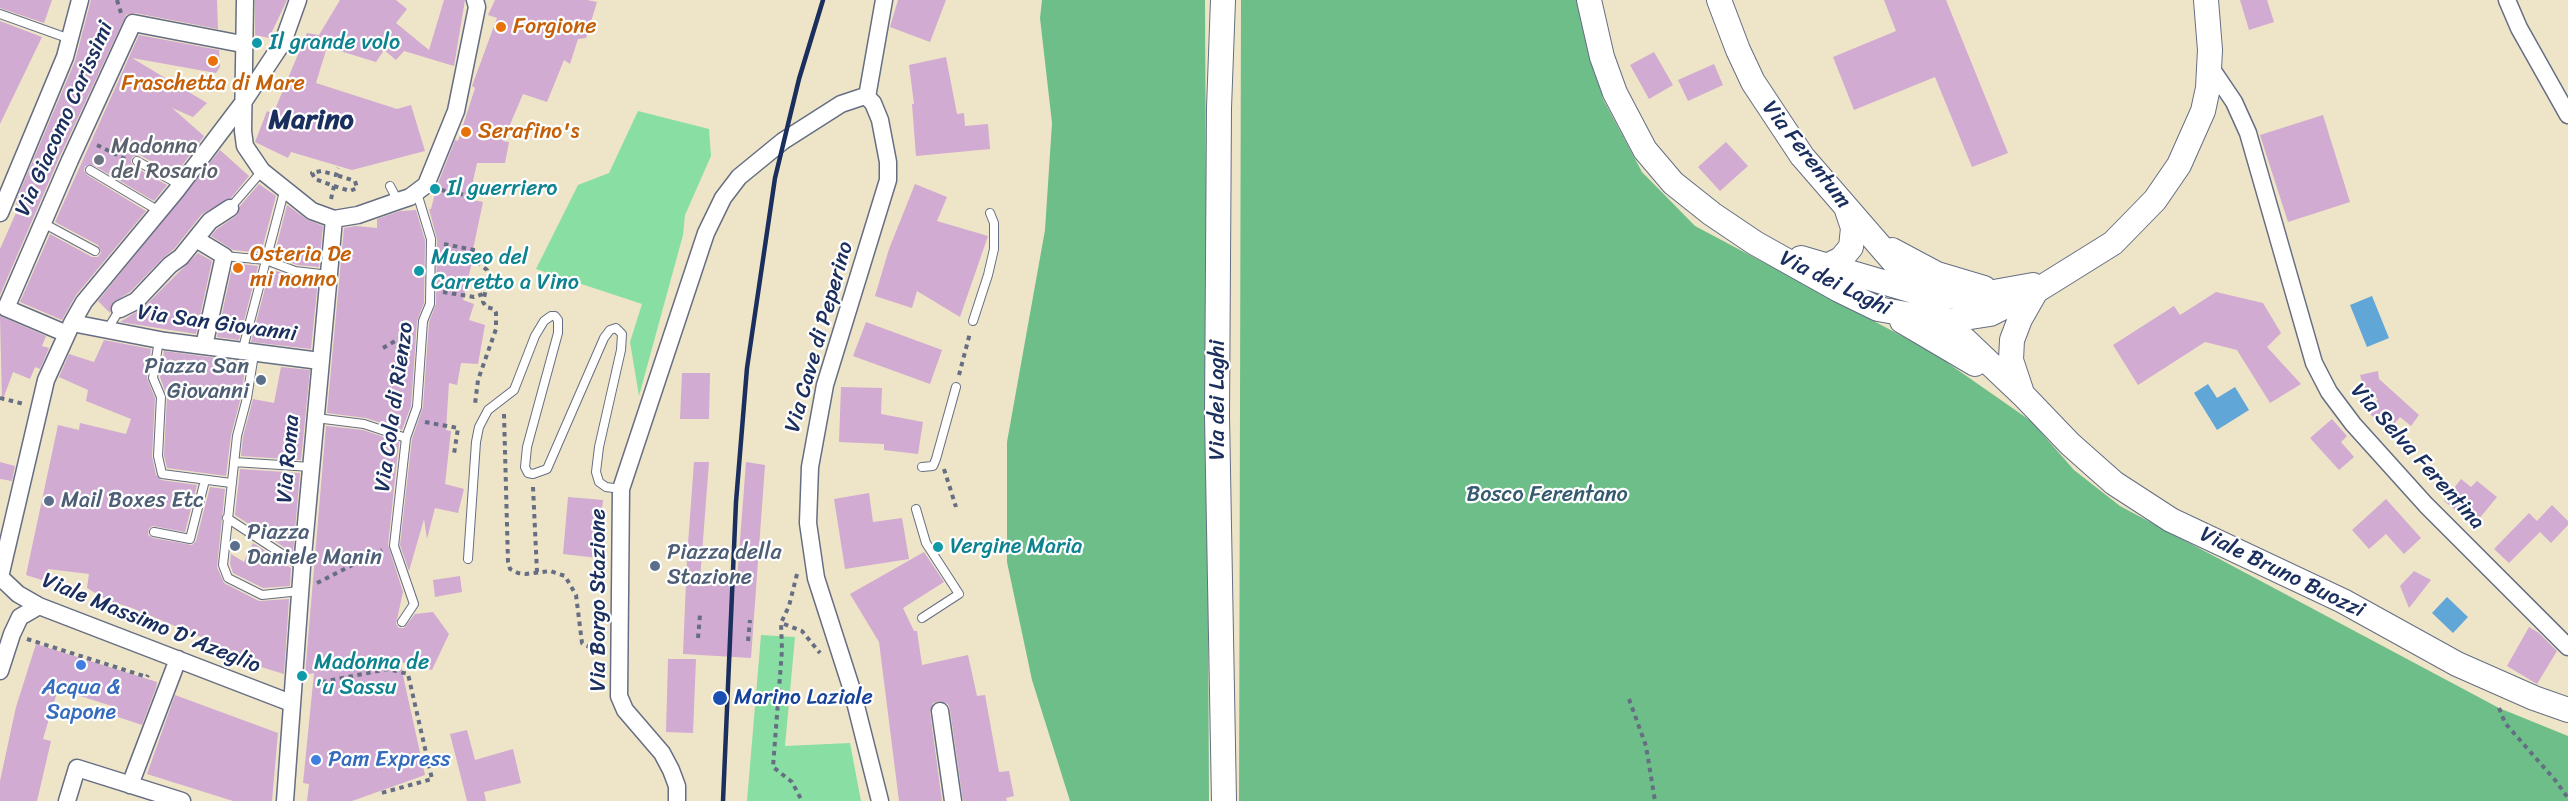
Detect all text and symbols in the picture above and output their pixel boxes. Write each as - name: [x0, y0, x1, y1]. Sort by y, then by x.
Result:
- place label: Forgione: [513, 14, 597, 40]
- street label: Via Giacomo Carissimi: [10, 18, 120, 220]
- marker: Forgione: [494, 20, 508, 34]
- place label: Il grande volo: [269, 30, 400, 56]
- marker: Il grande volo: [250, 36, 264, 50]
- marker: Fraschetta di Mare: [206, 54, 220, 68]
- place label: Fraschetta di Mare: [121, 71, 305, 97]
- street label: Via Ferentum: [1756, 96, 1856, 214]
- district label: Marino: [268, 104, 354, 138]
- place label: Serafino's: [478, 119, 579, 145]
- marker: Serafino's: [459, 125, 473, 139]
- place label: Madonna del Rosario: [111, 134, 218, 186]
- marker: Madonna del Rosario: [92, 153, 106, 167]
- place label: Il guerriero: [447, 176, 558, 202]
- marker: Il guerriero: [428, 182, 442, 196]
- street label: Via Cave di Peperino: [780, 239, 860, 435]
- place label: Osteria De mi nonno: [250, 242, 352, 294]
- place label: Museo del Carretto a Vino: [431, 245, 579, 296]
- street label: Via dei Laghi: [1775, 246, 1895, 322]
- marker: Osteria De mi nonno: [231, 261, 245, 275]
- marker: Museo del Carretto a Vino: [412, 264, 426, 278]
- street label: Via San Giovanni: [136, 300, 298, 348]
- street label: Via Cola di Rienzo: [370, 320, 420, 494]
- street label: Via dei Laghi: [1205, 340, 1231, 460]
- place label: Piazza San Giovanni: [144, 354, 249, 406]
- marker: Piazza San Giovanni: [254, 373, 268, 387]
- street label: Via Selva Ferentina: [2344, 378, 2490, 536]
- street label: Via Roma: [272, 414, 306, 504]
- park label: Bosco Ferentano: [1466, 482, 1628, 508]
- place label: Mail Boxes Etc: [61, 488, 204, 514]
- marker: Mail Boxes Etc: [42, 494, 56, 508]
- street label: Via Borgo Stazione: [586, 508, 612, 692]
- place label: Piazza Daniele Manin: [247, 520, 382, 572]
- street label: Viale Bruno Buozzi: [2195, 522, 2369, 624]
- place label: Vergine Maria: [950, 534, 1082, 560]
- marker: Piazza Daniele Manin: [228, 539, 242, 553]
- place label: Piazza della Stazione: [667, 540, 782, 592]
- marker: Vergine Maria: [931, 540, 945, 554]
- marker: Piazza della Stazione: [648, 559, 662, 573]
- street label: Viale Massimo D'Azeglio: [38, 568, 264, 680]
- place label: Madonna de 'u Sassu: [314, 650, 429, 702]
- marker: Acqua & Sapone: [74, 658, 88, 672]
- marker: Madonna de 'u Sassu: [295, 669, 309, 683]
- place label: Acqua & Sapone: [42, 675, 120, 726]
- place label: Marino Laziale: [734, 685, 873, 711]
- marker: Marino Laziale: [711, 689, 729, 707]
- place label: Pam Express: [328, 747, 451, 773]
- marker: Pam Express: [309, 753, 323, 767]

